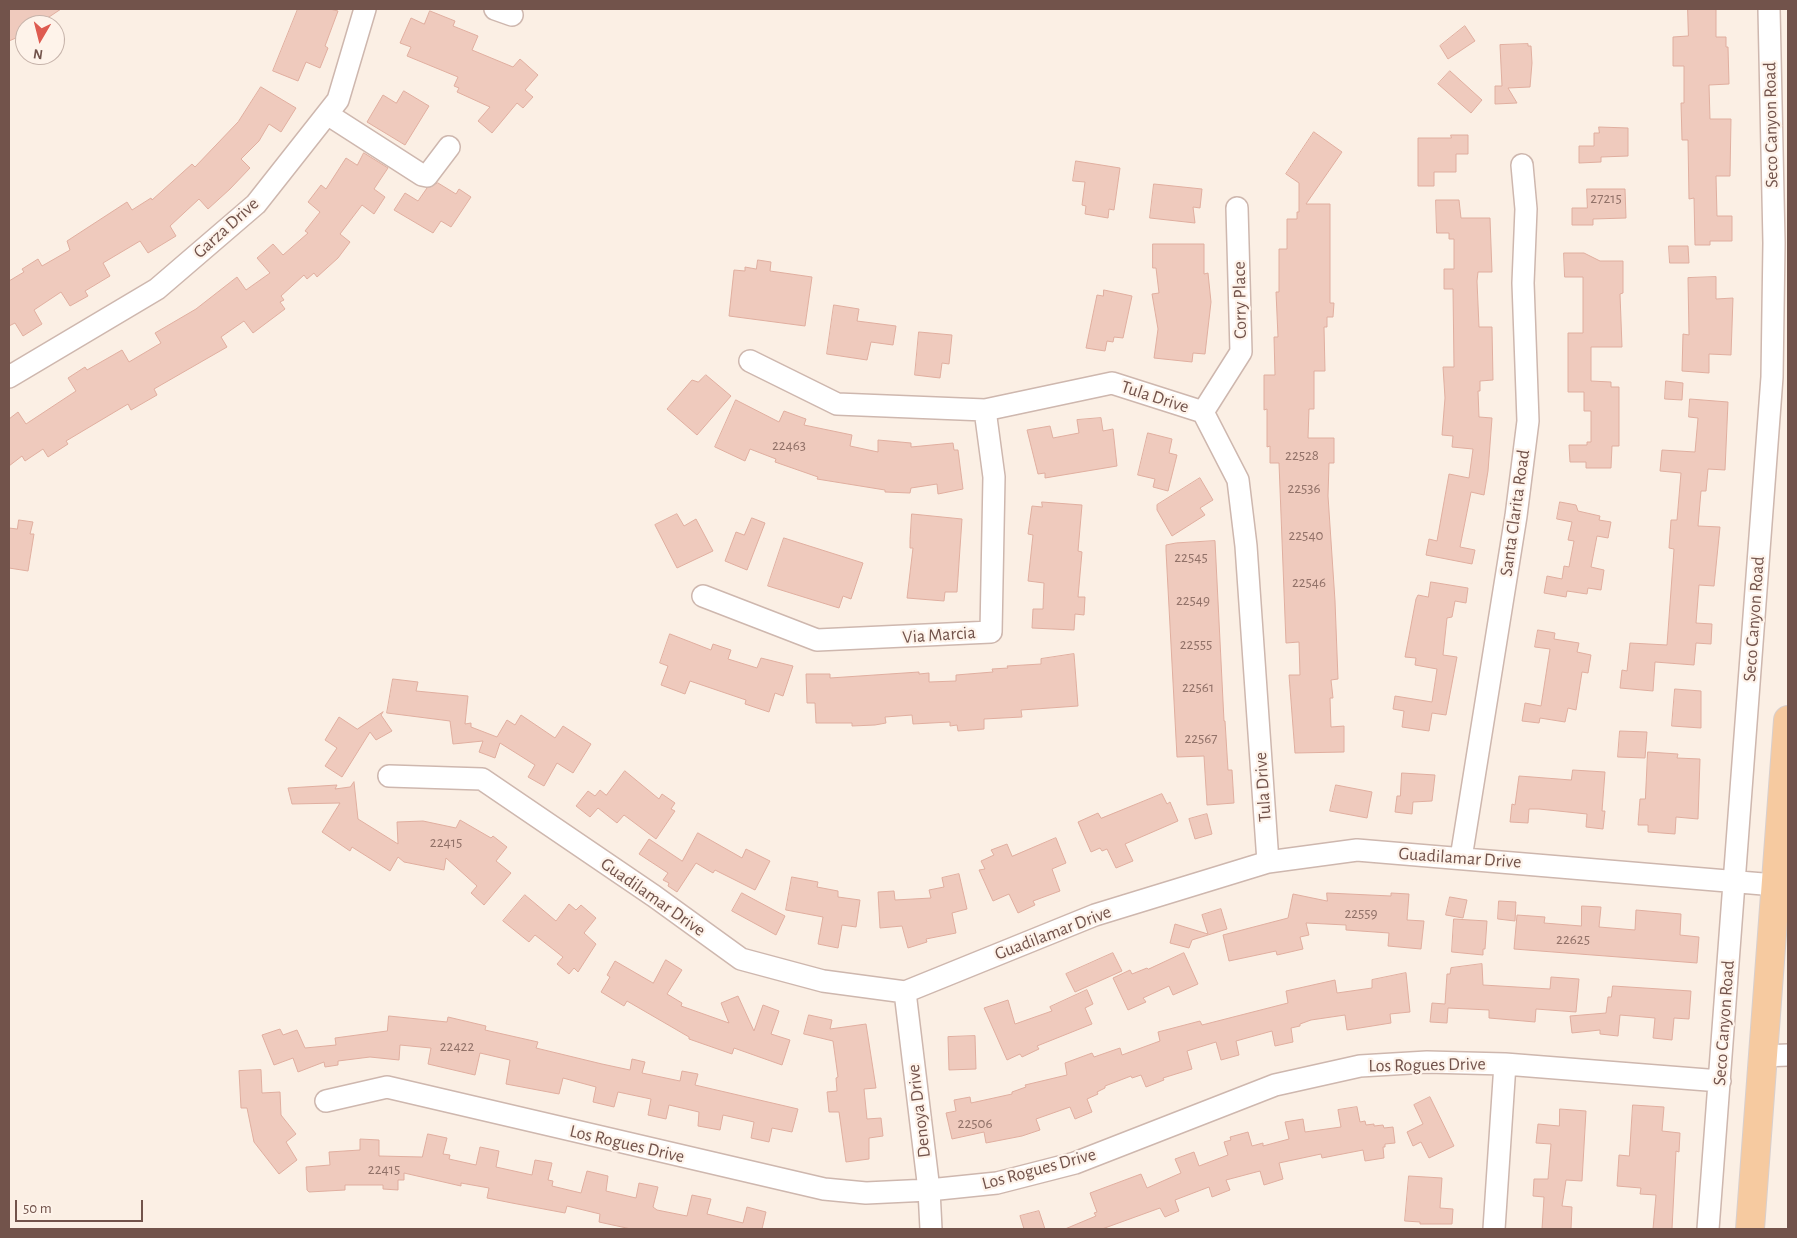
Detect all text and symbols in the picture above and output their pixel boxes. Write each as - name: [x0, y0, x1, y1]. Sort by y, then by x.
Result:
- north arrow: [15, 15, 65, 65]
- text: N: [32, 46, 44, 61]
- street label: Seco Canyon Road: [1759, 62, 1783, 188]
- house number: 27215: [1590, 189, 1622, 207]
- street label: Garza Drive: [189, 193, 263, 263]
- street label: Corry Place: [1229, 261, 1251, 339]
- street label: Tula Drive: [1118, 376, 1192, 418]
- house number: 22463: [772, 436, 806, 454]
- house number: 22528: [1285, 446, 1319, 464]
- street label: Santa Clarita Road: [1495, 448, 1535, 578]
- house number: 22536: [1287, 479, 1321, 497]
- house number: 22540: [1288, 526, 1324, 544]
- house number: 22545: [1174, 548, 1208, 566]
- street label: Seco Canyon Road: [1739, 556, 1769, 682]
- house number: 22546: [1292, 573, 1326, 591]
- house number: 22549: [1176, 591, 1210, 609]
- street label: Via Marcia: [902, 622, 976, 648]
- house number: 22555: [1180, 635, 1212, 653]
- house number: 22561: [1182, 678, 1214, 696]
- house number: 22567: [1184, 729, 1218, 747]
- street label: Tula Drive: [1250, 751, 1276, 823]
- house number: 22415: [430, 833, 462, 851]
- street label: Guadilamar Drive: [1398, 843, 1522, 873]
- street label: Guadilamar Drive: [596, 853, 710, 941]
- street label: Guadilamar Drive: [992, 901, 1114, 965]
- house number: 22559: [1344, 904, 1378, 922]
- house number: 22625: [1556, 930, 1590, 948]
- street label: Seco Canyon Road: [1709, 960, 1739, 1086]
- house number: 22422: [440, 1037, 474, 1055]
- street label: Los Rogues Drive: [1368, 1053, 1486, 1077]
- street label: Denoya Drive: [903, 1063, 935, 1159]
- house number: 22506: [958, 1114, 992, 1132]
- street label: Los Rogues Drive: [567, 1120, 687, 1168]
- street label: Los Rogues Drive: [980, 1143, 1098, 1195]
- house number: 22415: [368, 1160, 400, 1178]
- scale bar: [18, 1190, 145, 1222]
- text: 50 m: [23, 1201, 52, 1216]

